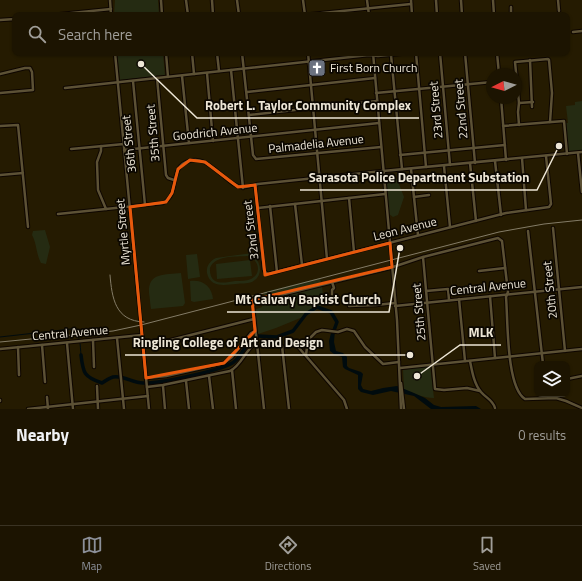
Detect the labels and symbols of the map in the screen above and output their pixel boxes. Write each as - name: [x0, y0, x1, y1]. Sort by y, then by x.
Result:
- church icon: First Born Church: [307, 58, 327, 78]
- place label: First Born Church: [330, 58, 418, 77]
- north arrow: [486, 68, 522, 104]
- street label: 22nd Street: [448, 78, 473, 140]
- street label: 23rd Street: [423, 80, 447, 139]
- callout: Robert L. Taylor Community Complex: [197, 93, 419, 118]
- text: Robert L. Taylor Community Complex: [205, 95, 411, 115]
- street label: 35th Street: [140, 103, 164, 163]
- street label: 36th Street: [116, 114, 141, 174]
- street label: Goodrich Avenue: [172, 118, 258, 145]
- street label: Palmadelia Avenue: [267, 129, 365, 158]
- callout: Sarasota Police Department Substation: [300, 165, 537, 190]
- text: Sarasota Police Department Substation: [309, 167, 529, 187]
- street label: Myrtle Street: [110, 197, 135, 266]
- street label: 32nd Street: [237, 198, 264, 261]
- street label: Leon Avenue: [371, 211, 439, 246]
- street label: 20th Street: [537, 260, 562, 320]
- street label: Central Avenue: [449, 273, 527, 300]
- street label: 25th Street: [406, 282, 430, 342]
- callout: Mt Calvary Baptist Church: [227, 287, 389, 312]
- text: Mt Calvary Baptist Church: [235, 289, 381, 309]
- street label: Central Avenue: [31, 320, 109, 345]
- callout: MLK: [460, 320, 501, 345]
- text: MLK: [469, 322, 494, 342]
- callout: Ringling College of Art and Design: [125, 330, 331, 355]
- text: Ringling College of Art and Design: [133, 332, 323, 352]

